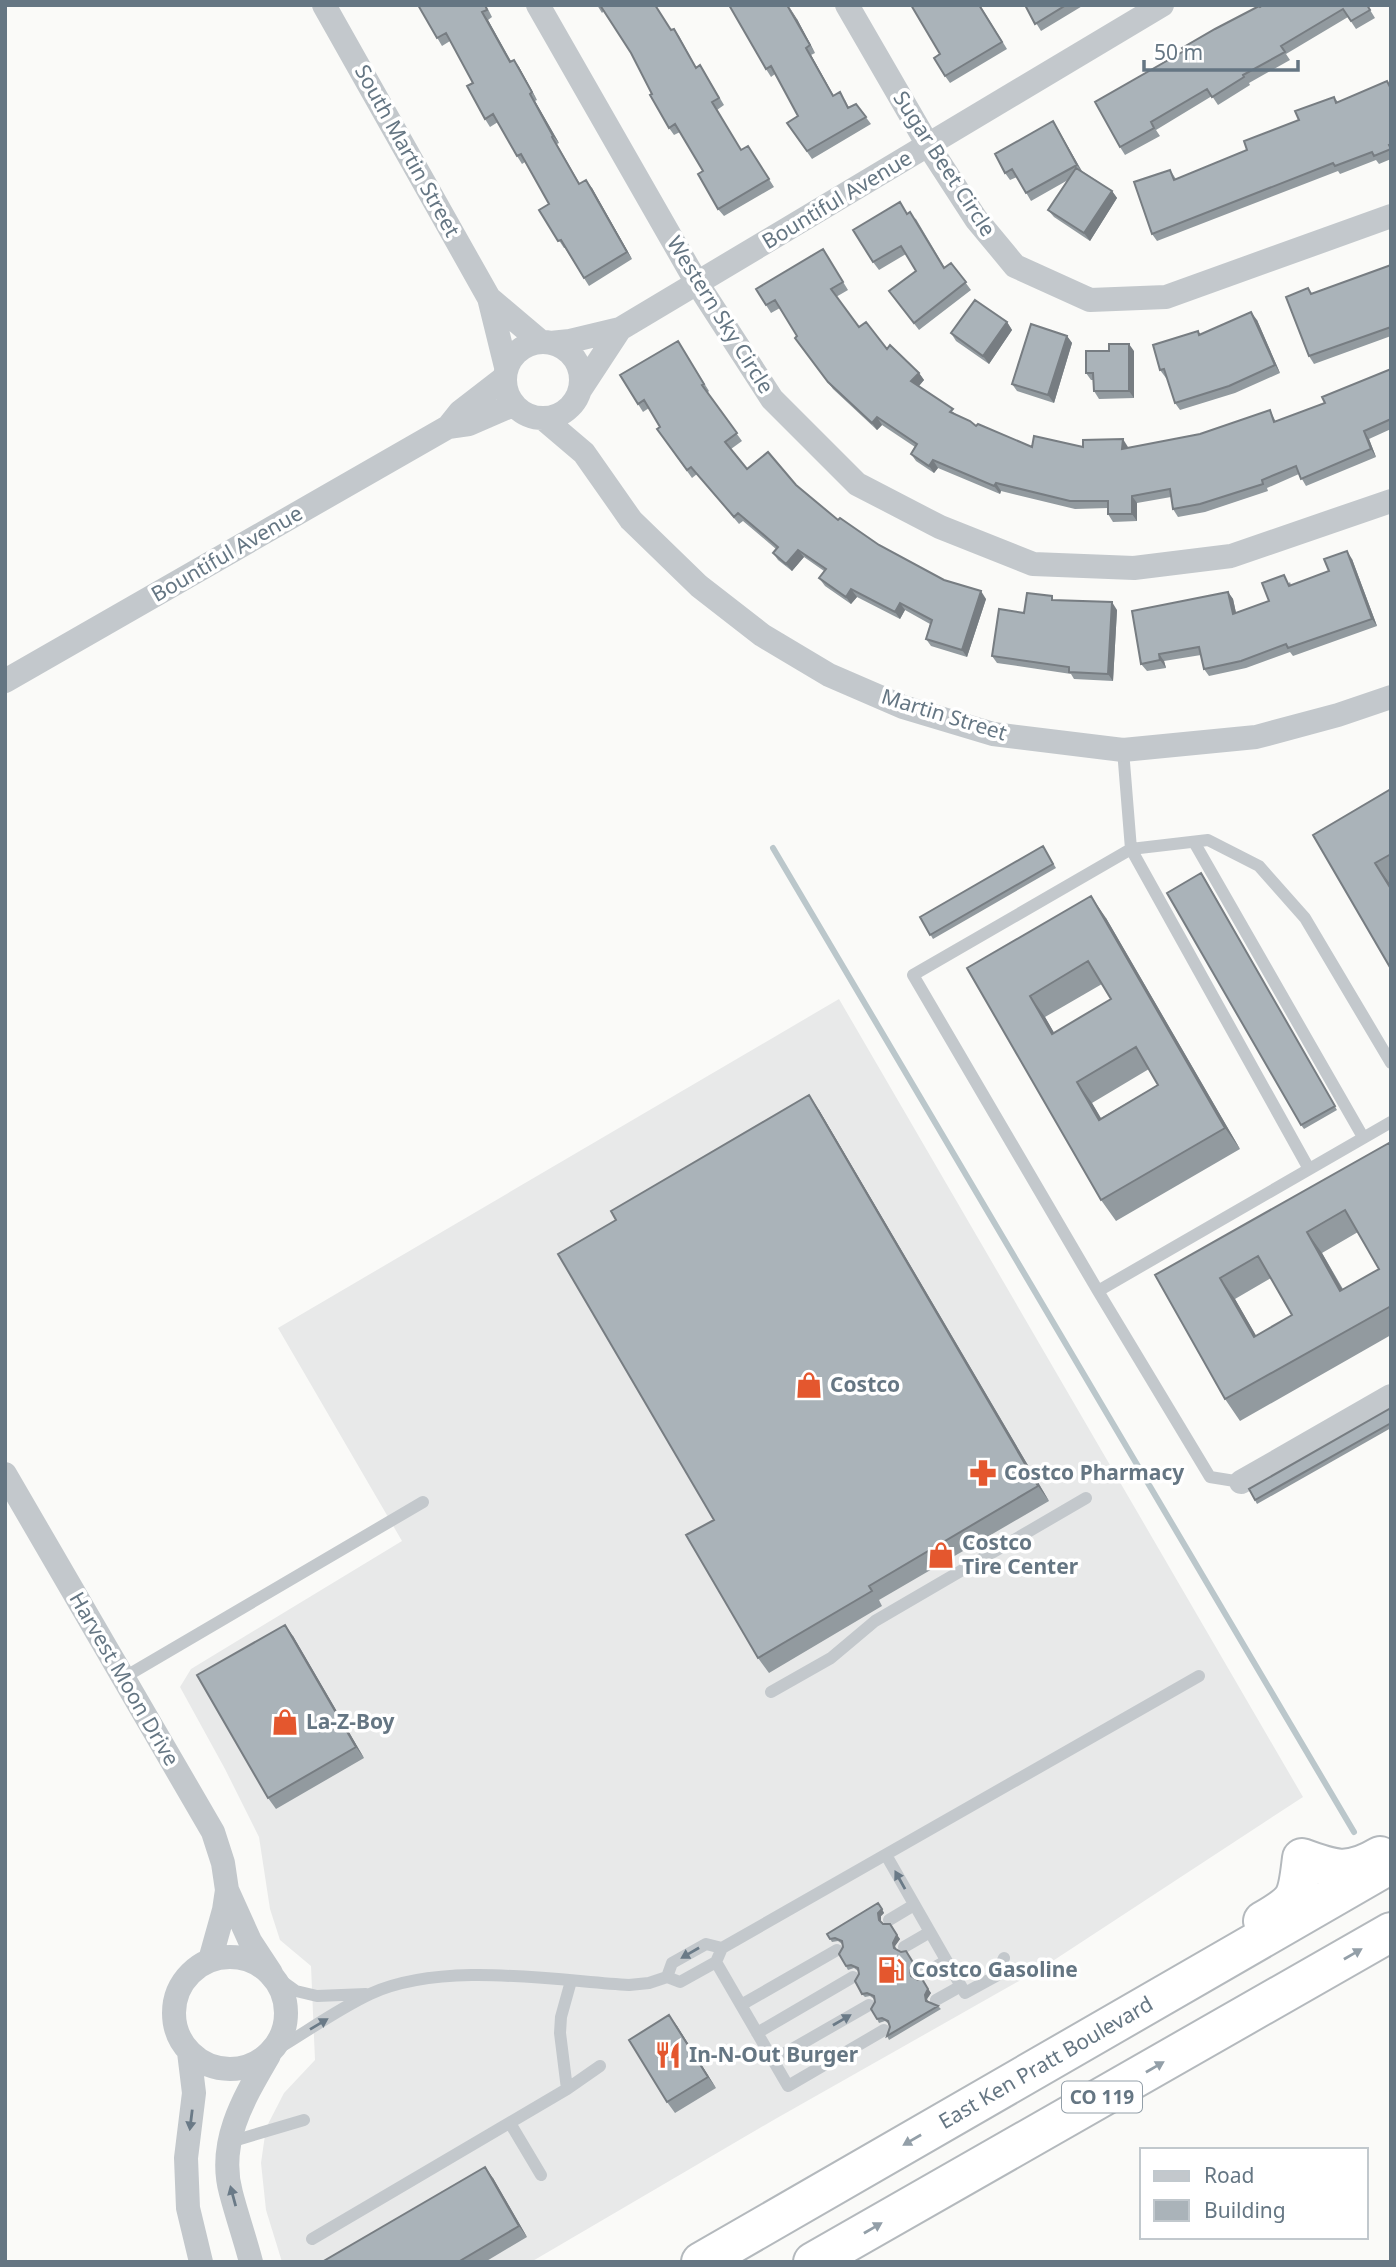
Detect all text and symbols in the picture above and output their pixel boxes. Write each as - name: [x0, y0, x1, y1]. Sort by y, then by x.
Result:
- scale bar: [1144, 28, 1298, 72]
- text: 50 m: [1154, 38, 1203, 66]
- street label: South Martin Street: [349, 59, 467, 242]
- street label: Sugar Beet Circle: [887, 85, 1002, 242]
- street label: Bountiful Avenue: [756, 143, 917, 255]
- street label: Western Sky Circle: [661, 230, 781, 399]
- street label: Bountiful Avenue: [146, 498, 307, 608]
- street label: Martin Street: [878, 682, 1011, 746]
- shop icon: Costco: [794, 1370, 824, 1400]
- place label: Costco: [830, 1370, 900, 1398]
- pharmacy icon: Costco Pharmacy: [968, 1458, 998, 1488]
- place label: Costco Pharmacy: [1004, 1458, 1184, 1486]
- place label: Costco Tire Center: [962, 1528, 1079, 1580]
- shop icon: Costco Tire Center: [926, 1540, 956, 1570]
- street label: Harvest Moon Drive: [64, 1586, 186, 1771]
- shop icon: La-Z-Boy: [270, 1707, 300, 1737]
- place label: La-Z-Boy: [306, 1707, 395, 1735]
- one-way arrow: [894, 1870, 906, 1890]
- one-way arrow: [680, 1947, 700, 1959]
- one-way arrow: [1343, 1948, 1362, 1960]
- fuel station icon: Costco Gasoline: [876, 1955, 906, 1985]
- place label: Costco Gasoline: [912, 1955, 1078, 1983]
- street label: East Ken Pratt Boulevard: [933, 1989, 1158, 2135]
- one-way arrow: [833, 2014, 852, 2026]
- one-way arrow: [310, 2018, 329, 2030]
- restaurant icon: In-N-Out Burger: [653, 2040, 683, 2070]
- place label: In-N-Out Burger: [689, 2040, 859, 2068]
- one-way arrow: [1146, 2060, 1165, 2073]
- road number: CO 119: [1062, 2082, 1142, 2112]
- one-way arrow: [185, 2109, 196, 2131]
- one-way arrow: [903, 2134, 922, 2146]
- legend: [1140, 2148, 1368, 2239]
- text: Road: [1204, 2161, 1254, 2189]
- one-way arrow: [227, 2185, 237, 2206]
- text: Building: [1204, 2196, 1286, 2224]
- one-way arrow: [863, 2222, 882, 2234]

